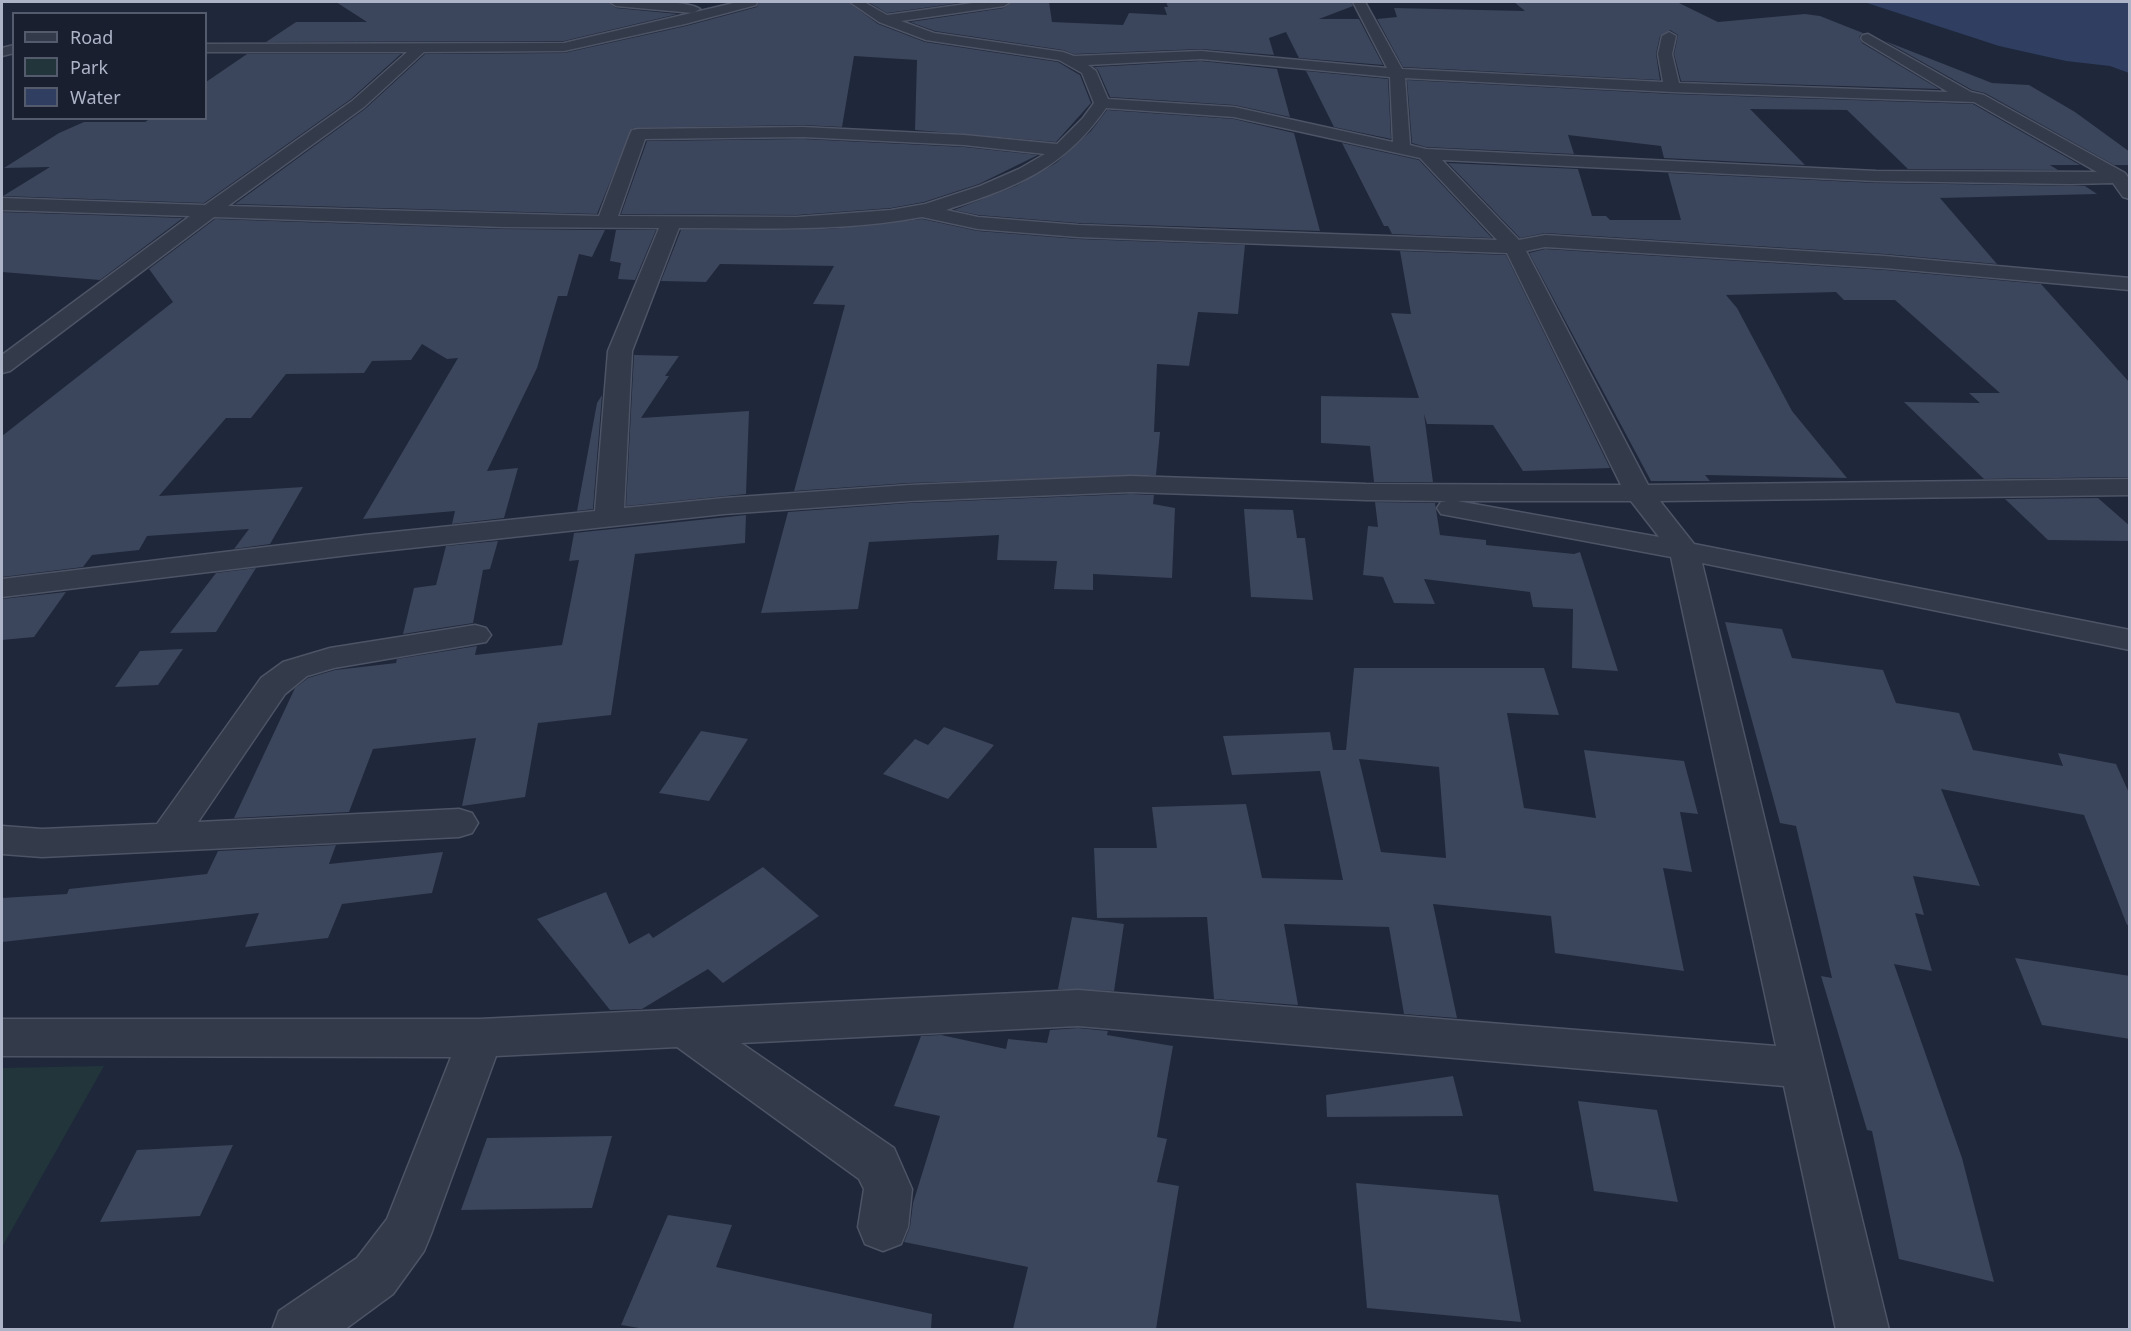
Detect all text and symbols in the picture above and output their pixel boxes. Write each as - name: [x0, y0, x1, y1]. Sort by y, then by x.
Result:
- legend: [12, 12, 207, 120]
- text: Road: [70, 25, 113, 49]
- text: Park: [70, 55, 108, 79]
- text: Water: [70, 85, 121, 109]

